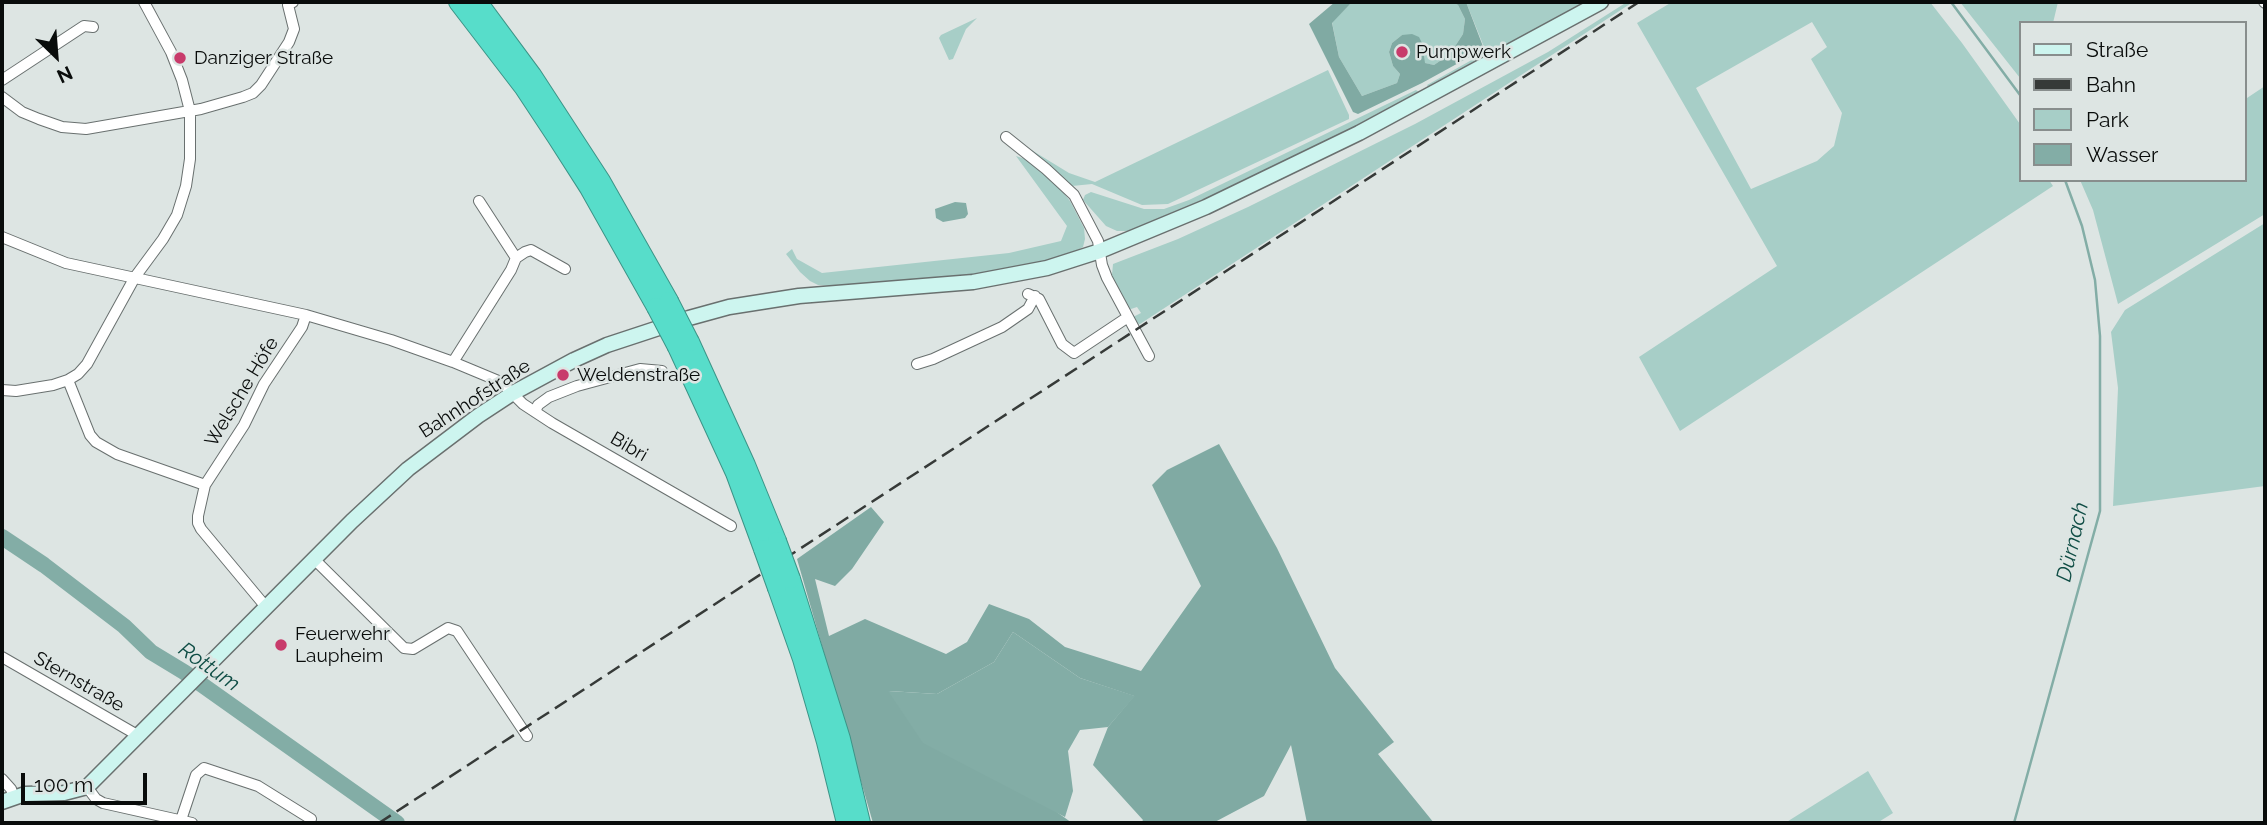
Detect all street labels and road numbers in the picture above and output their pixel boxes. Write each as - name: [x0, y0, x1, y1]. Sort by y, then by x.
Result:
- street label: Welsche Höfe: [200, 333, 284, 451]
- street label: Bahnhofstraße: [415, 355, 535, 443]
- street label: Bibri: [606, 427, 652, 467]
- street label: Sternstraße: [30, 647, 128, 717]

